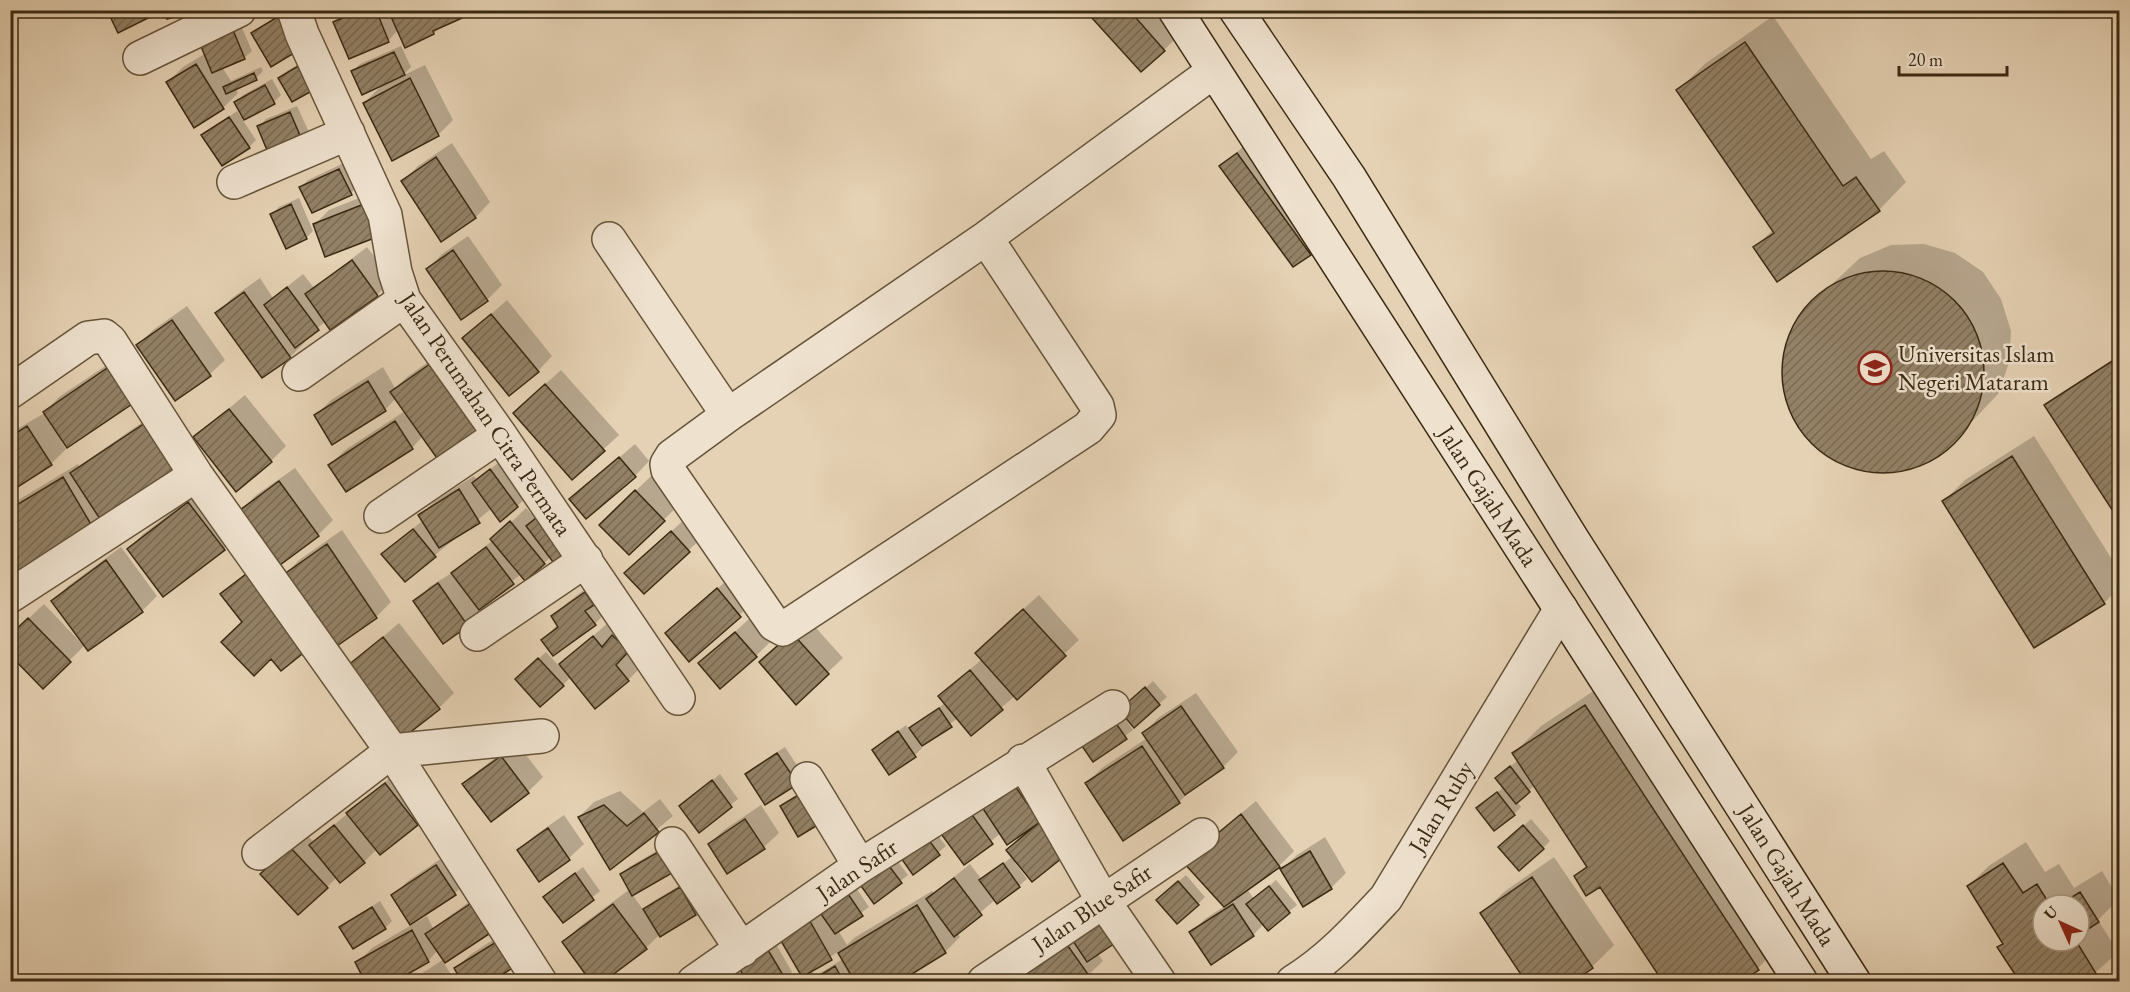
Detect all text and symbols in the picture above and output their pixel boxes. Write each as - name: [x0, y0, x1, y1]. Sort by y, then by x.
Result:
- scale bar: [1899, 39, 2007, 77]
- text: 20 m: [1908, 48, 1943, 71]
- street label: Jalan Perumahan Citra Permata: [392, 284, 580, 542]
- place label: Universitas Islam Negeri Mataram: [1898, 338, 2055, 397]
- school or university icon: Universitas Islam Negeri Mataram: [1857, 350, 1893, 386]
- street label: Jalan Gajah Mada: [1430, 418, 1546, 572]
- street label: Jalan Ruby: [1400, 754, 1481, 860]
- street label: Jalan Gajah Mada: [1730, 796, 1844, 952]
- street label: Jalan Safir: [808, 831, 903, 909]
- street label: Jalan Blue Safir: [1024, 856, 1158, 960]
- north arrow: [2031, 893, 2091, 953]
- text: U: [2039, 901, 2062, 924]

